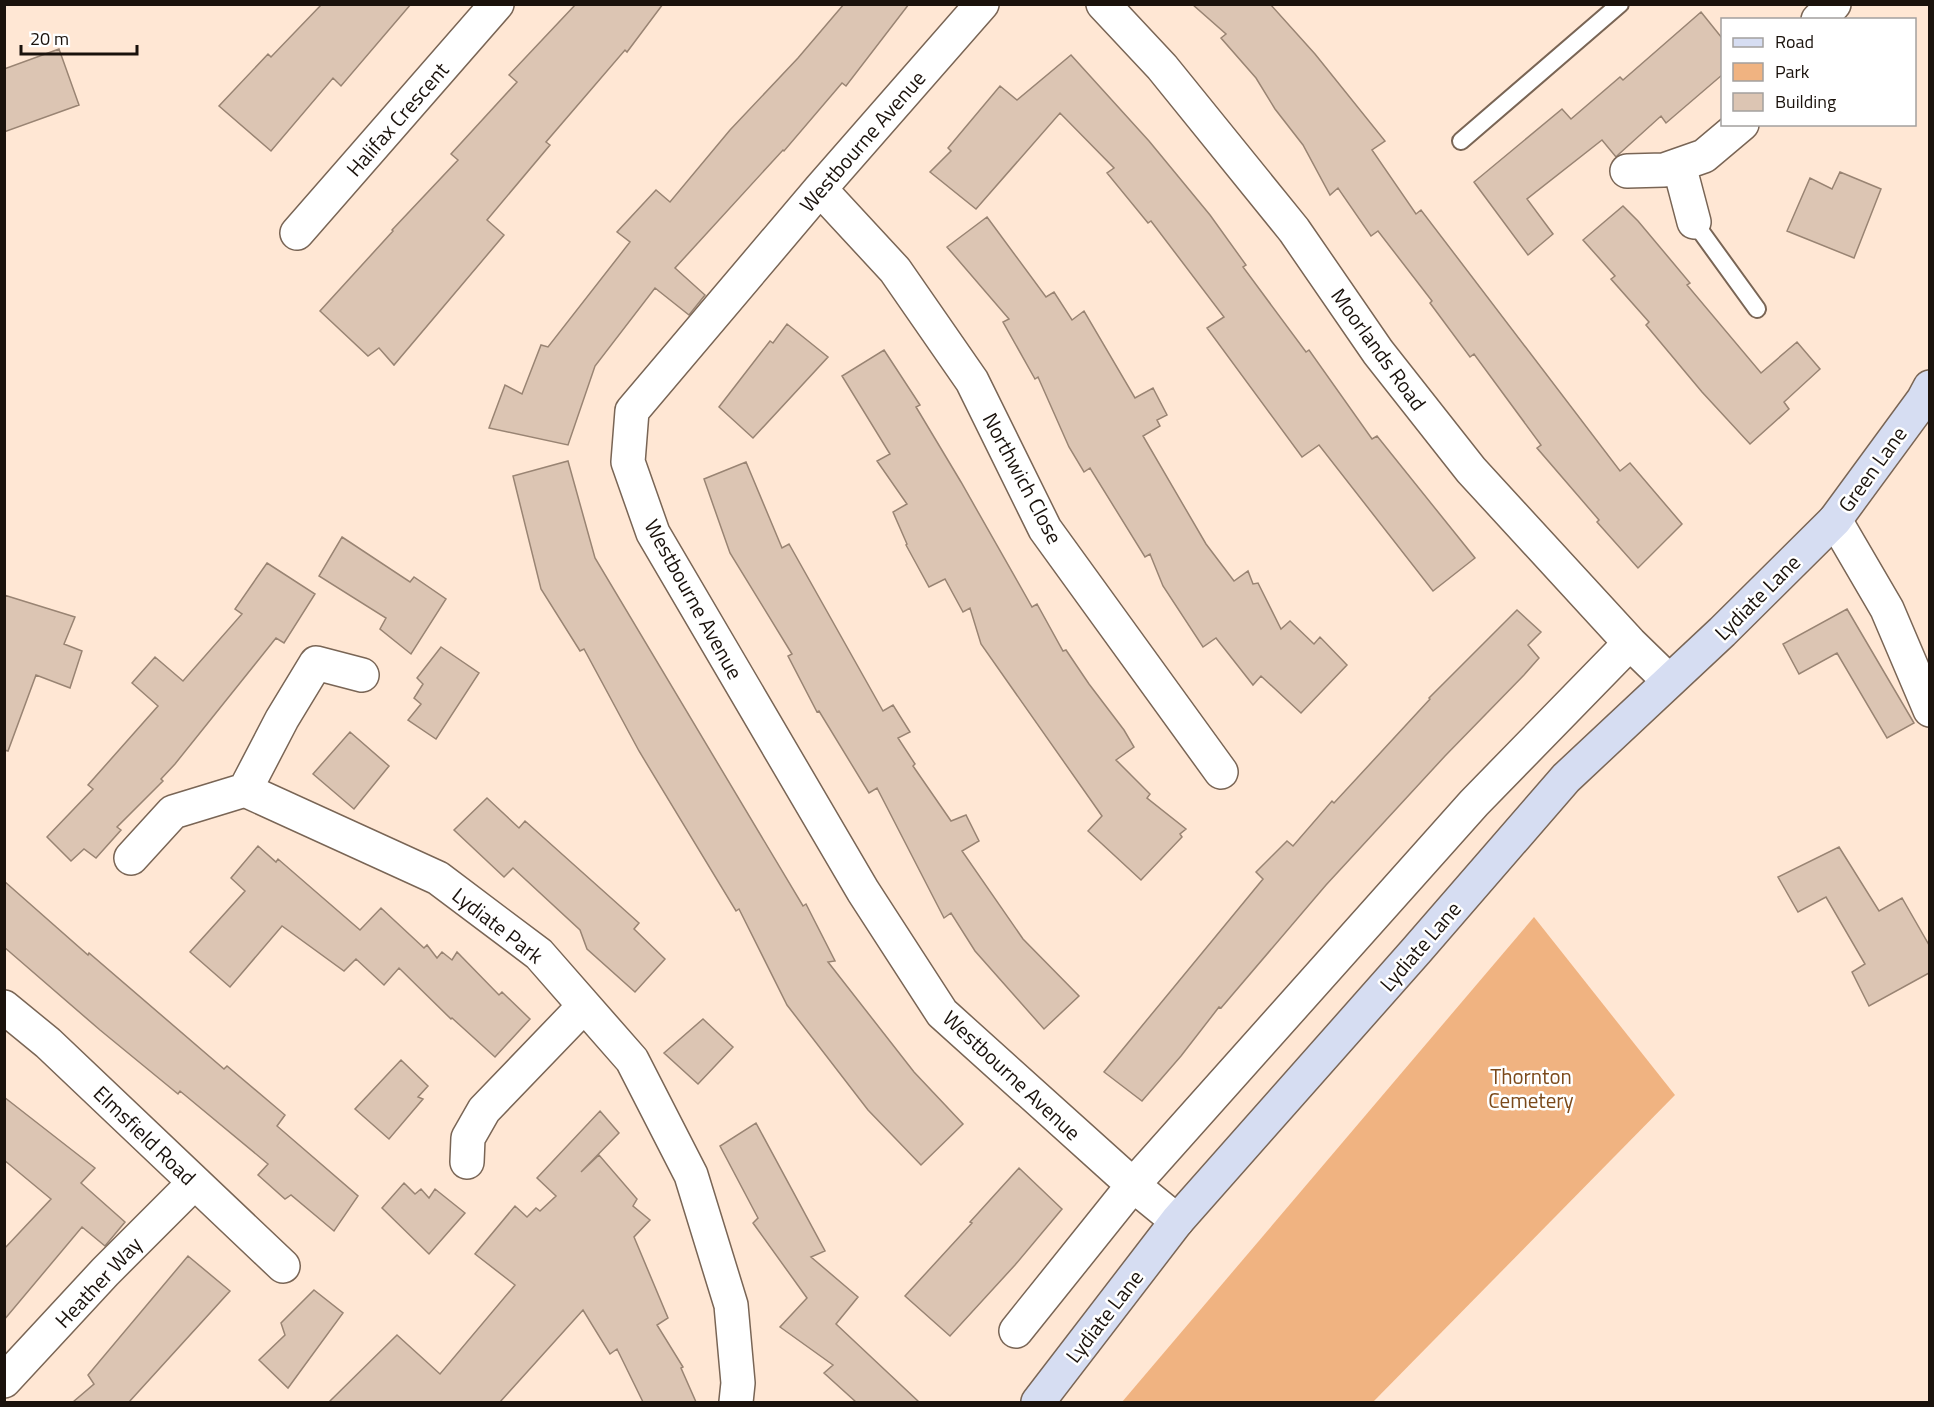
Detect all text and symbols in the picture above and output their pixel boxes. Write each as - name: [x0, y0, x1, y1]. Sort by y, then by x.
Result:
- scale bar: [21, 18, 136, 56]
- legend: [1721, 18, 1916, 126]
- text: 20 m: [30, 25, 69, 52]
- text: Road: [1775, 28, 1814, 55]
- street label: Halifax Crescent: [338, 54, 456, 183]
- text: Park: [1775, 58, 1810, 85]
- street label: Westbourne Avenue: [791, 63, 933, 219]
- text: Building: [1775, 88, 1836, 115]
- street label: Moorlands Road: [1324, 281, 1434, 417]
- street label: Northwich Close: [975, 407, 1071, 549]
- street label: Green Lane: [1830, 419, 1914, 519]
- street label: Westbourne Avenue: [637, 513, 751, 685]
- street label: Lydiate Lane: [1707, 547, 1807, 647]
- street label: Lydiate Park: [446, 879, 550, 971]
- street label: Lydiate Lane: [1372, 894, 1468, 998]
- street label: Westbourne Avenue: [936, 1002, 1088, 1148]
- park label: Thornton Cemetery: [1488, 1060, 1574, 1116]
- street label: Elmsfield Road: [86, 1078, 204, 1192]
- street label: Heather Way: [47, 1229, 149, 1335]
- street label: Lydiate Lane: [1057, 1263, 1151, 1369]

